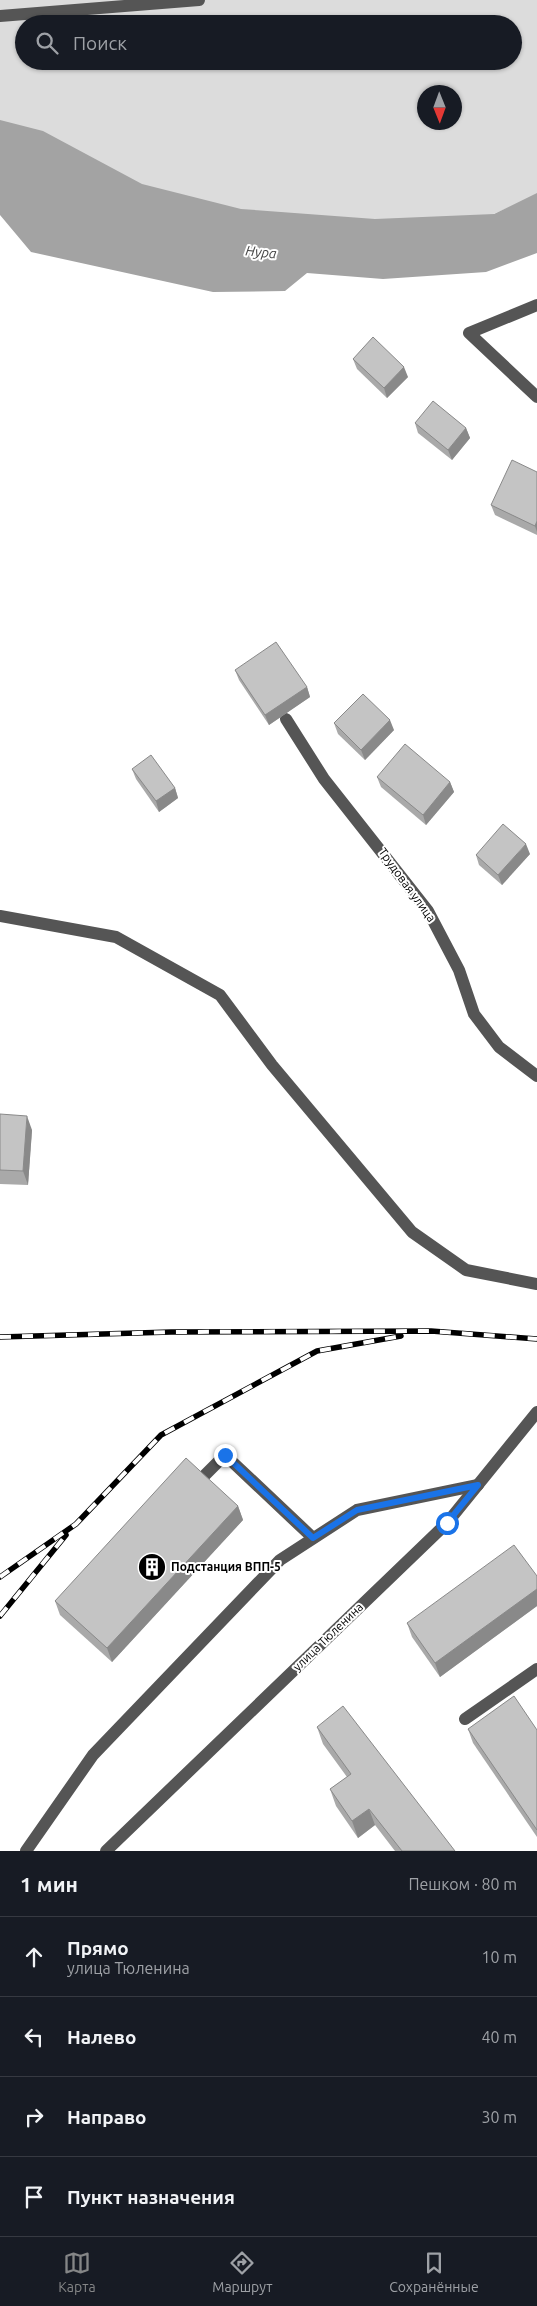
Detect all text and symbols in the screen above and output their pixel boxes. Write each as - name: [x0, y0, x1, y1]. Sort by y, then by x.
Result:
- search box: [15, 15, 522, 70]
- icon: search: [33, 29, 61, 57]
- text: Поиск: [73, 32, 127, 54]
- north arrow: [417, 85, 462, 130]
- water label: Нура: [245, 242, 278, 262]
- street label: Трудовая улица: [376, 845, 438, 924]
- route end: [214, 1444, 237, 1467]
- route start: [436, 1512, 459, 1535]
- building icon: Подстанция ВПП-5: [137, 1552, 167, 1582]
- place label: Подстанция ВПП-5: [171, 1560, 281, 1573]
- street label: улица Тюленина: [290, 1600, 365, 1673]
- text: 1 мин: [20, 1872, 78, 1896]
- text: Пешком · 80 m: [408, 1875, 517, 1893]
- text: Прямо: [67, 1937, 129, 1959]
- icon: ahead: [20, 1943, 48, 1971]
- text: 10 m: [481, 1948, 517, 1966]
- text: улица Тюленина: [67, 1959, 190, 1977]
- icon: left: [20, 2023, 48, 2051]
- text: Налево: [67, 2026, 136, 2048]
- text: 40 m: [481, 2028, 517, 2046]
- icon: right: [20, 2103, 48, 2131]
- text: Направо: [67, 2106, 147, 2128]
- text: 30 m: [481, 2108, 517, 2126]
- icon: arrive: [20, 2183, 48, 2211]
- text: Пункт назначения: [67, 2186, 235, 2208]
- tab: Карта: [58, 2249, 96, 2295]
- tab: Маршрут: [212, 2249, 273, 2295]
- tab: Сохранённые: [389, 2249, 479, 2295]

